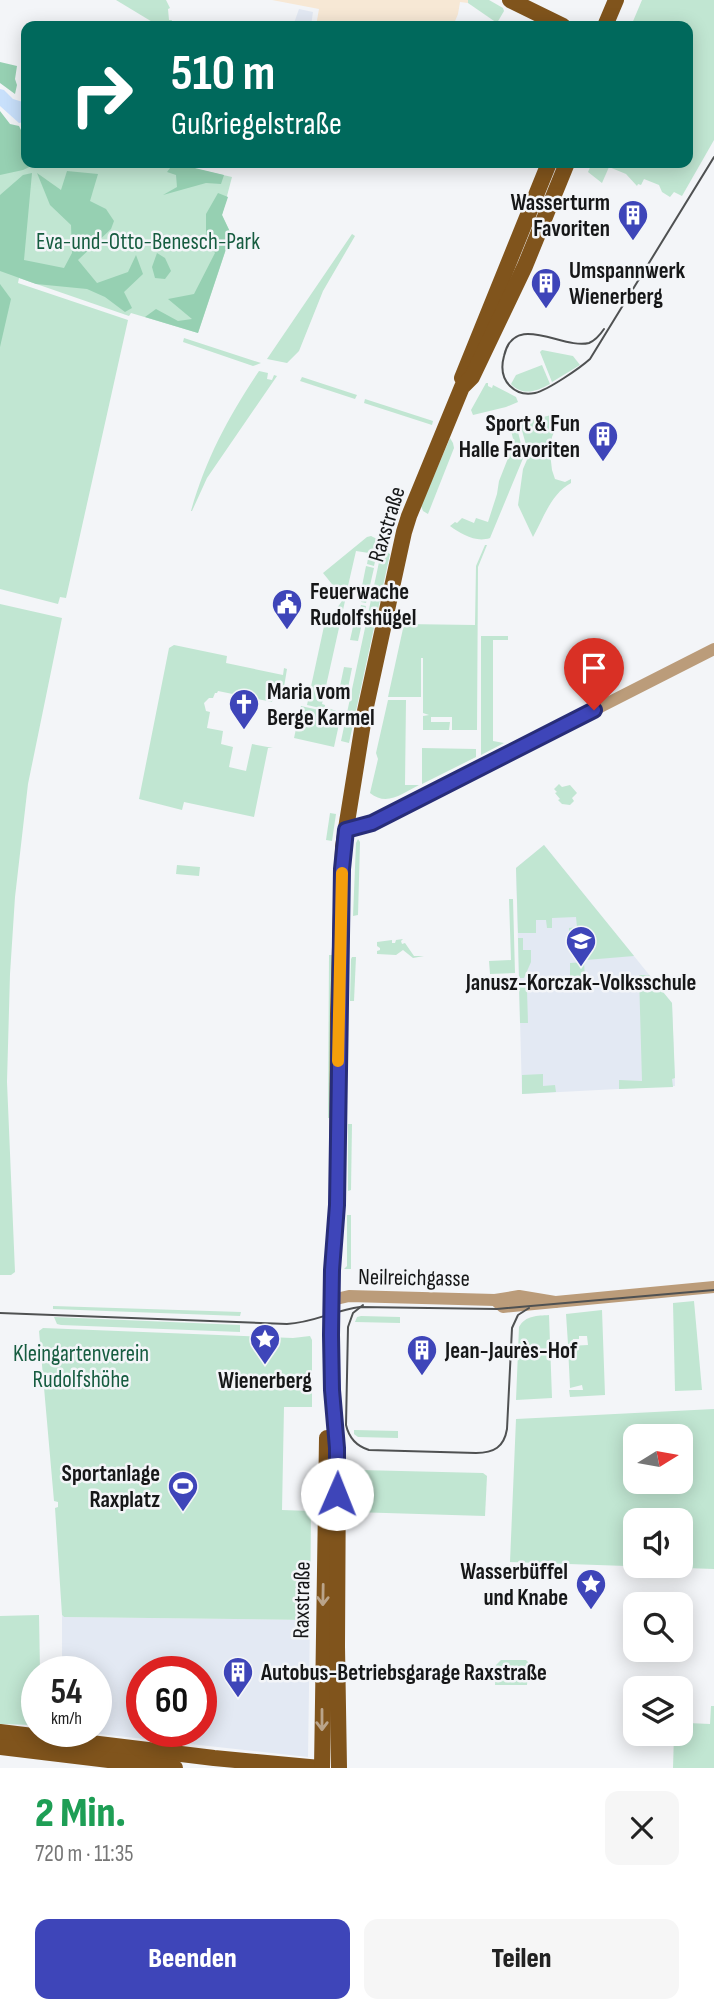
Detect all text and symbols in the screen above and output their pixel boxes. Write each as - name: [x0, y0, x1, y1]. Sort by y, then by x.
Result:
- text: 510 m: [171, 45, 275, 104]
- icon: right: [56, 49, 147, 140]
- text: Gußriegelstraße: [171, 105, 342, 144]
- place label: Wasserturm Favoriten: [510, 189, 610, 243]
- building icon: Wasserturm Favoriten: [616, 198, 650, 242]
- park label: Eva-und-Otto-Benesch-Park: [36, 228, 260, 256]
- place label: Umspannwerk Wienerberg: [569, 257, 686, 311]
- building icon: Umspannwerk Wienerberg: [529, 266, 563, 310]
- place label: Sport & Fun Halle Favoriten: [459, 410, 580, 464]
- building icon: Sport & Fun Halle Favoriten: [586, 419, 620, 463]
- street label: Raxstraße: [362, 483, 412, 565]
- place label: Feuerwache Rudolfshügel: [310, 578, 416, 632]
- public building icon: Feuerwache Rudolfshügel: [270, 587, 304, 631]
- pin: [564, 638, 624, 710]
- icon: arrive: [575, 649, 613, 687]
- place label: Maria vom Berge Karmel: [267, 678, 375, 732]
- church icon: Maria vom Berge Karmel: [227, 687, 261, 731]
- school or university icon: Janusz-Korczak-Volksschule: [564, 924, 598, 968]
- place label: Janusz-Korczak-Volksschule: [465, 969, 696, 997]
- street label: Neilreichgasse: [358, 1263, 470, 1293]
- place icon: Wienerberg: [248, 1322, 282, 1366]
- building icon: Jean-Jaurès-Hof: [405, 1333, 439, 1377]
- place label: Jean-Jaurès-Hof: [444, 1337, 578, 1365]
- park label: Kleingartenverein Rudolfshöhe: [13, 1340, 149, 1394]
- place label: Wienerberg: [218, 1367, 312, 1395]
- north arrow: [623, 1424, 693, 1494]
- map controls: [623, 1424, 693, 1746]
- position arrow: [300, 1457, 374, 1531]
- place label: Sportanlage Raxplatz: [61, 1460, 160, 1514]
- sports icon: Sportanlage Raxplatz: [166, 1469, 200, 1513]
- button: sound: [623, 1508, 693, 1578]
- place label: Wasserbüffel und Knabe: [460, 1558, 568, 1612]
- street label: Raxstraße: [287, 1561, 317, 1639]
- place icon: Wasserbüffel und Knabe: [574, 1567, 608, 1611]
- one-way arrow: [317, 1584, 330, 1607]
- button: search: [623, 1592, 693, 1662]
- building icon: Autobus-Betriebsgarage Raxstraße: [221, 1655, 255, 1699]
- speed limit sign: 60: [126, 1656, 217, 1747]
- place label: Autobus-Betriebsgarage Raxstraße: [260, 1659, 547, 1687]
- text: 54: [51, 1671, 82, 1714]
- button: layers: [623, 1676, 693, 1746]
- text: km/h: [51, 1708, 82, 1729]
- one-way arrow: [315, 1708, 329, 1731]
- text: 2 Min.: [35, 1788, 126, 1839]
- button: close: [605, 1791, 679, 1865]
- text: 720 m · 11:35: [35, 1840, 134, 1868]
- button: Beenden: [35, 1919, 350, 1999]
- button: Teilen: [364, 1919, 679, 1999]

